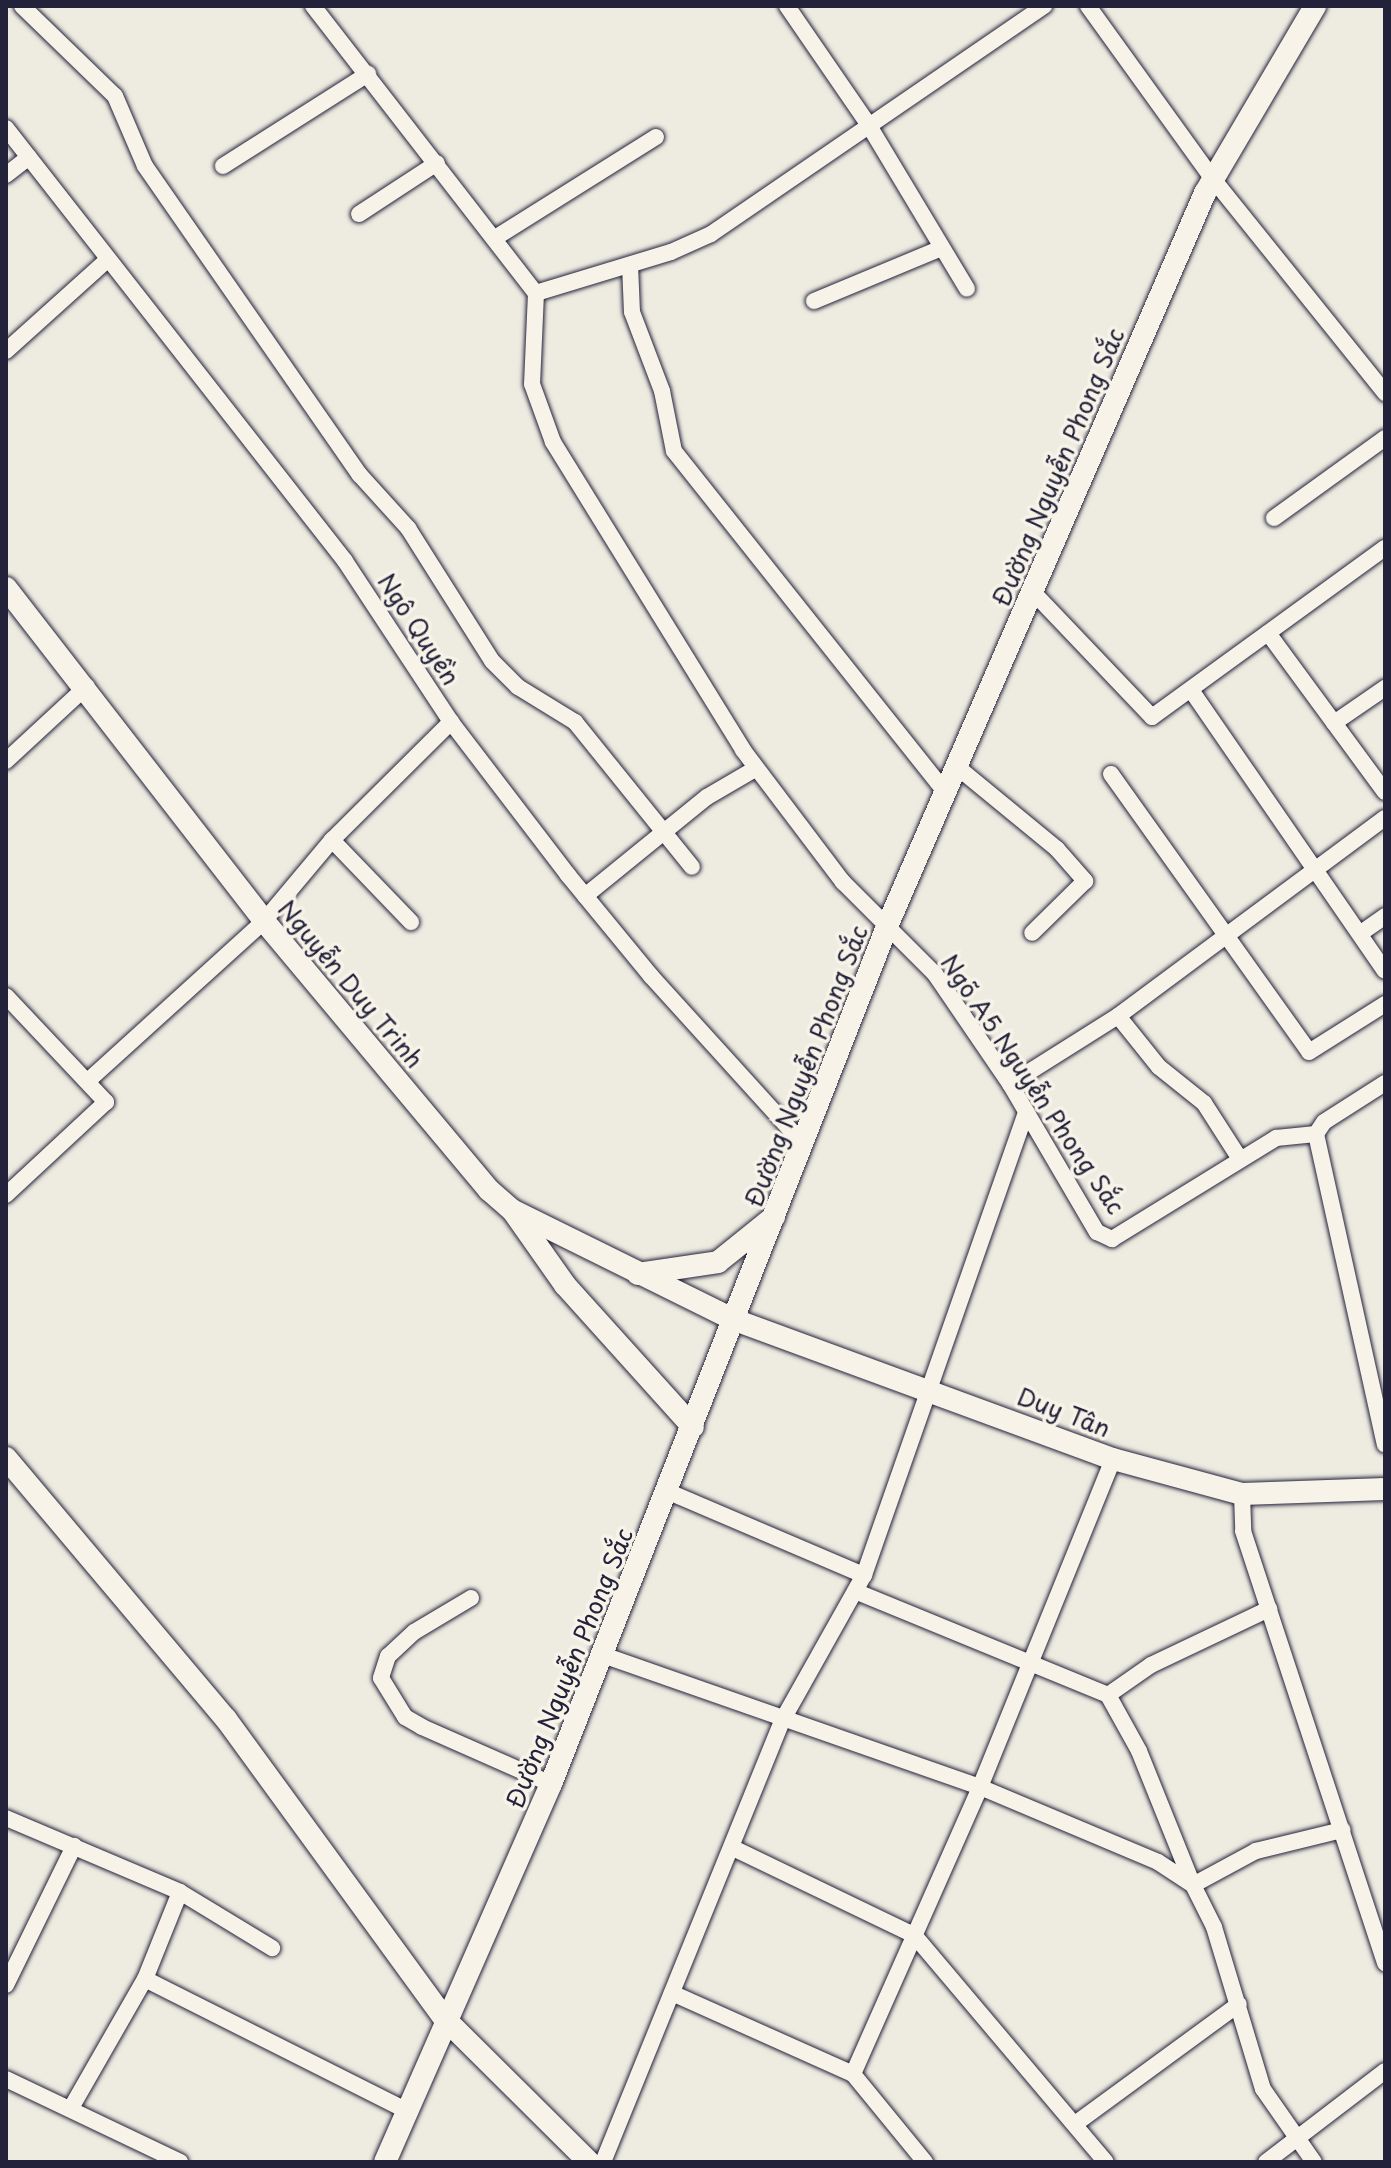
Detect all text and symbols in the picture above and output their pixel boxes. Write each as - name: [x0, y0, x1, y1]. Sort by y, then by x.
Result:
- street label: Đường Nguyễn Phong Sắc: [986, 324, 1130, 610]
- street label: Ngô Quyền: [372, 567, 466, 691]
- street label: Nguyễn Duy Trinh: [272, 894, 430, 1074]
- street label: Đường Nguyễn Phong Sắc: [739, 921, 873, 1211]
- street label: Ngõ A5 Nguyễn Phong Sắc: [934, 947, 1132, 1221]
- street label: Duy Tân: [1014, 1381, 1114, 1443]
- street label: Đường Nguyễn Phong Sắc: [500, 1524, 638, 1812]

